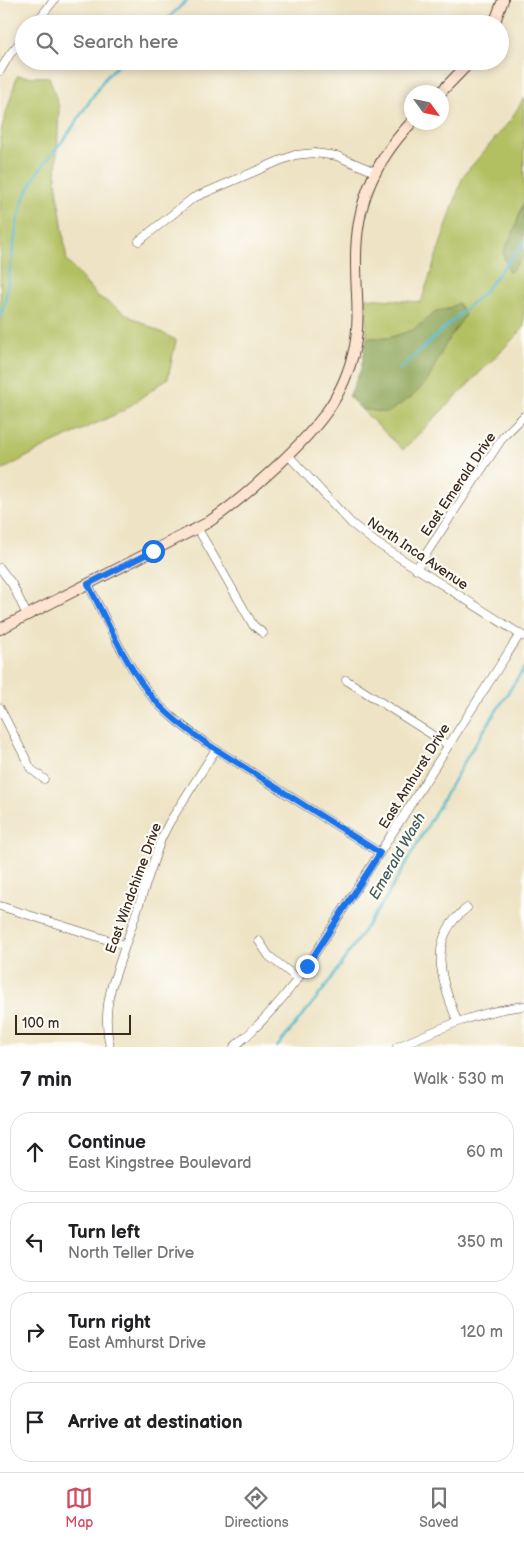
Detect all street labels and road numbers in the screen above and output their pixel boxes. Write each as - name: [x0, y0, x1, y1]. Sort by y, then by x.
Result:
- street label: East Emerald Drive: [417, 429, 499, 539]
- street label: North Inca Avenue: [364, 513, 471, 593]
- street label: East Amhurst Drive: [375, 721, 454, 832]
- street label: East Windchime Drive: [102, 820, 165, 956]

